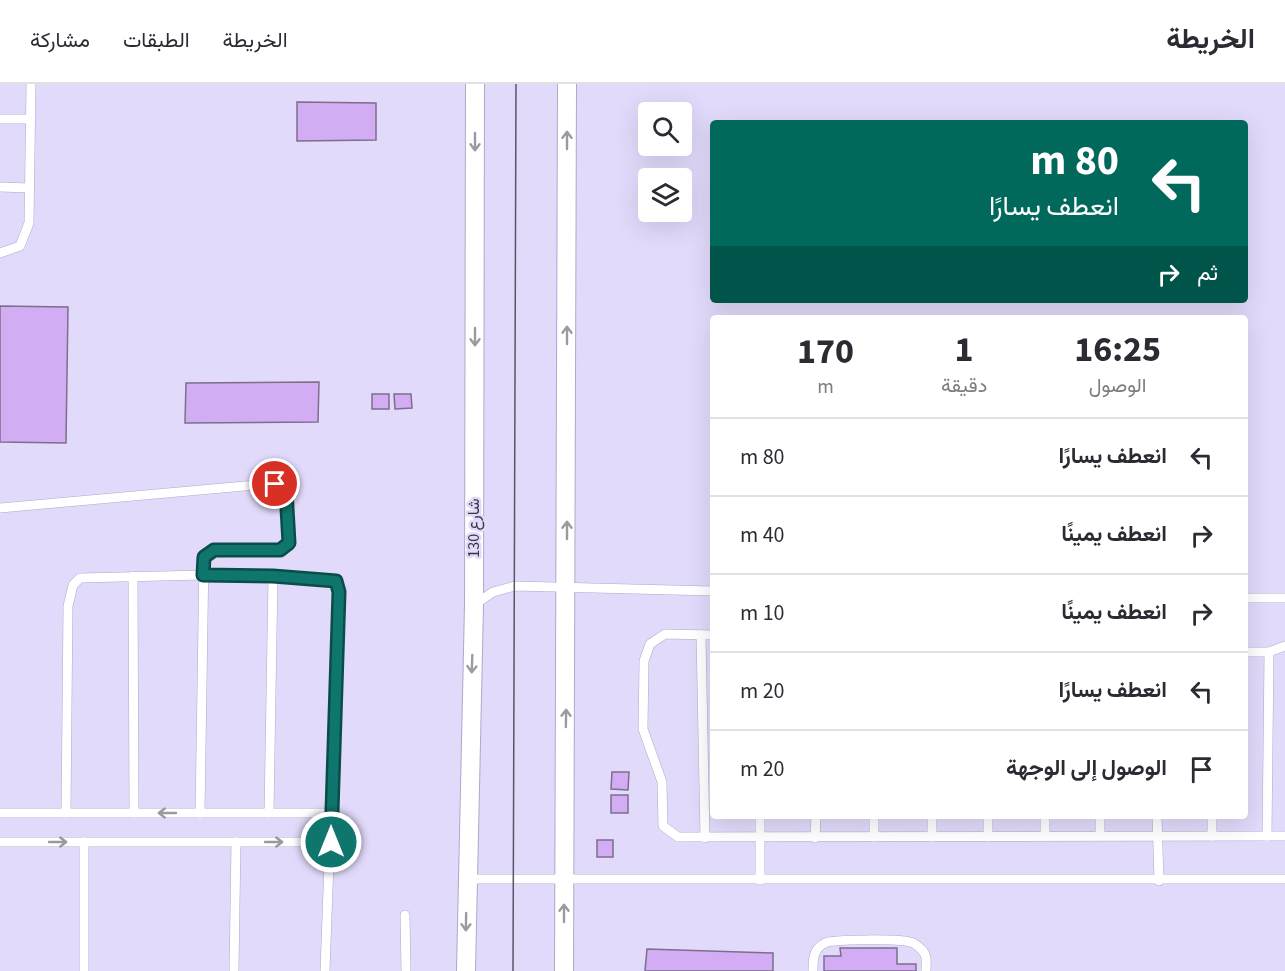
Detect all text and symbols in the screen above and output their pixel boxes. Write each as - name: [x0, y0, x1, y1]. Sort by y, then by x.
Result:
- text: الخريطة: [1166, 19, 1255, 59]
- text: مشاركة: [30, 25, 90, 55]
- text: الطبقات: [123, 25, 190, 55]
- text: الخريطة: [223, 25, 288, 55]
- map controls: [638, 102, 692, 222]
- button: search: [638, 102, 692, 156]
- one-way arrow: [561, 131, 573, 151]
- text: 80 m: [1030, 131, 1119, 191]
- one-way arrow: [469, 132, 481, 152]
- icon: left: [1140, 144, 1218, 222]
- button: layers: [638, 168, 692, 222]
- text: انعطف يسارًا: [989, 187, 1119, 226]
- text: ثم: [1197, 257, 1218, 289]
- icon: right: [1152, 258, 1185, 291]
- text: 1: [955, 324, 974, 375]
- text: 16:25: [1074, 324, 1161, 375]
- one-way arrow: [561, 326, 573, 346]
- text: 170: [797, 326, 854, 377]
- one-way arrow: [469, 327, 481, 347]
- text: دقيقة: [941, 372, 987, 400]
- text: الوصول: [1089, 372, 1146, 400]
- text: m: [817, 373, 834, 401]
- text: انعطف يسارًا: [1058, 440, 1167, 472]
- text: 80 m: [740, 441, 785, 473]
- icon: left: [1185, 441, 1218, 474]
- pin: [249, 458, 300, 509]
- icon: arrive: [258, 467, 291, 500]
- street label: شارع 130: [463, 498, 485, 558]
- text: انعطف يمينًا: [1061, 518, 1167, 550]
- text: 40 m: [740, 519, 785, 551]
- icon: right: [1185, 519, 1218, 552]
- one-way arrow: [561, 521, 573, 541]
- text: انعطف يمينًا: [1061, 596, 1167, 628]
- text: 10 m: [740, 597, 785, 629]
- icon: right: [1185, 597, 1218, 630]
- one-way arrow: [466, 653, 478, 673]
- text: انعطف يسارًا: [1058, 674, 1167, 706]
- text: 20 m: [740, 675, 785, 707]
- icon: left: [1185, 675, 1218, 708]
- one-way arrow: [560, 708, 571, 728]
- text: الوصول إلى الوجهة: [1006, 752, 1167, 784]
- text: 20 m: [740, 753, 785, 785]
- icon: arrive: [1185, 753, 1218, 786]
- one-way arrow: [158, 807, 178, 819]
- position arrow: [299, 810, 363, 874]
- one-way arrow: [48, 836, 68, 848]
- one-way arrow: [264, 836, 284, 848]
- one-way arrow: [558, 903, 570, 923]
- one-way arrow: [460, 911, 472, 931]

